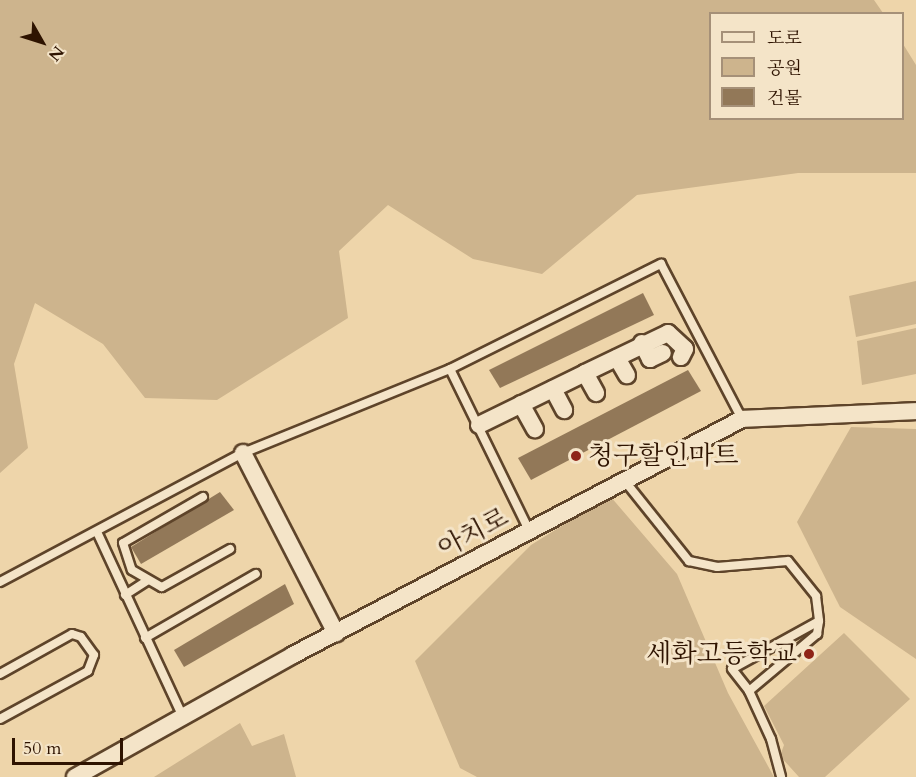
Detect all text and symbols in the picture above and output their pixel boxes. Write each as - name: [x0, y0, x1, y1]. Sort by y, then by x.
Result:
- north arrow: [12, 12, 72, 72]
- legend: [709, 12, 904, 120]
- text: 도로: [767, 26, 802, 51]
- text: N: [43, 41, 69, 66]
- text: 공원: [767, 56, 802, 81]
- text: 건물: [767, 86, 802, 111]
- place label: 청구할인마트: [588, 440, 739, 472]
- marker: 청구할인마트: [569, 449, 583, 463]
- street label: 아치로: [432, 502, 514, 564]
- place label: 세화고등학교: [646, 638, 797, 670]
- marker: 세화고등학교: [802, 647, 816, 661]
- scale bar: [15, 726, 126, 764]
- text: 50 m: [23, 736, 62, 761]

